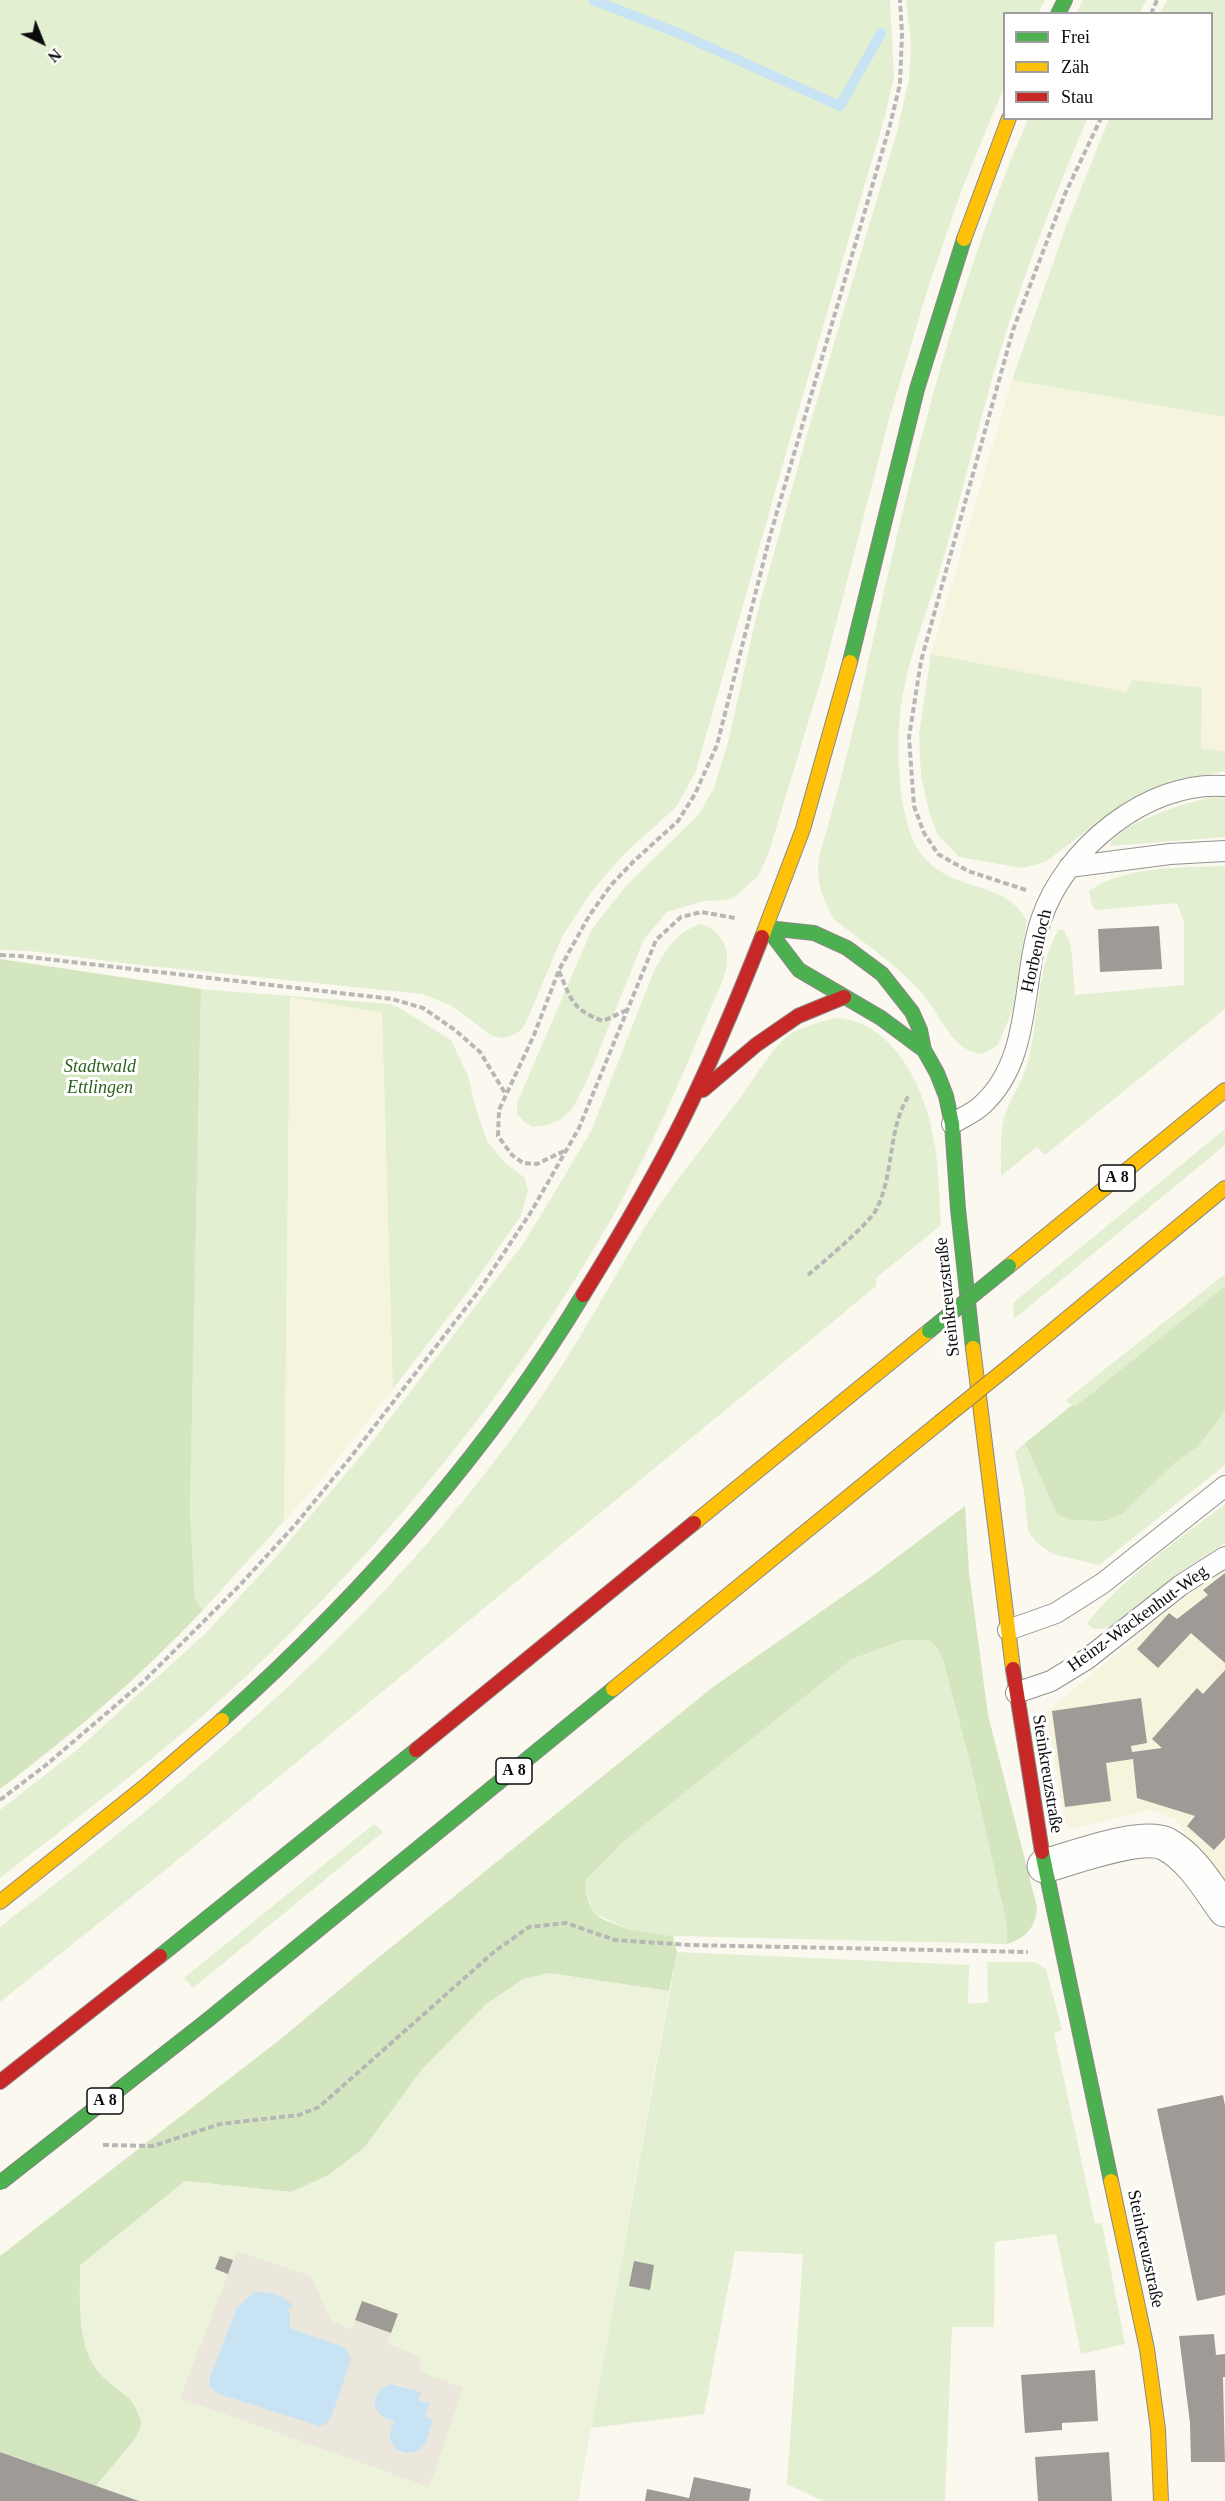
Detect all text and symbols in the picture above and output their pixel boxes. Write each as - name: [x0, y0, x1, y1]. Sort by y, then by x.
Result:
- north arrow: [12, 12, 72, 72]
- legend: [1003, 12, 1213, 120]
- text: Frei: [1061, 27, 1090, 47]
- text: N: [45, 45, 65, 66]
- text: Zäh: [1061, 57, 1089, 77]
- text: Stau: [1061, 87, 1093, 107]
- street label: Horbenloch: [1017, 907, 1057, 995]
- park label: Stadtwald Ettlingen: [64, 1056, 136, 1098]
- road number: A 8: [1099, 1165, 1135, 1191]
- street label: Steinkreuzstraße: [931, 1236, 965, 1358]
- street label: Heinz-Wackenhut-Weg: [1064, 1561, 1212, 1677]
- street label: Steinkreuzstraße: [1027, 1713, 1067, 1835]
- road number: A 8: [496, 1758, 532, 1784]
- road number: A 8: [87, 2088, 123, 2114]
- street label: Steinkreuzstraße: [1122, 2188, 1168, 2310]

